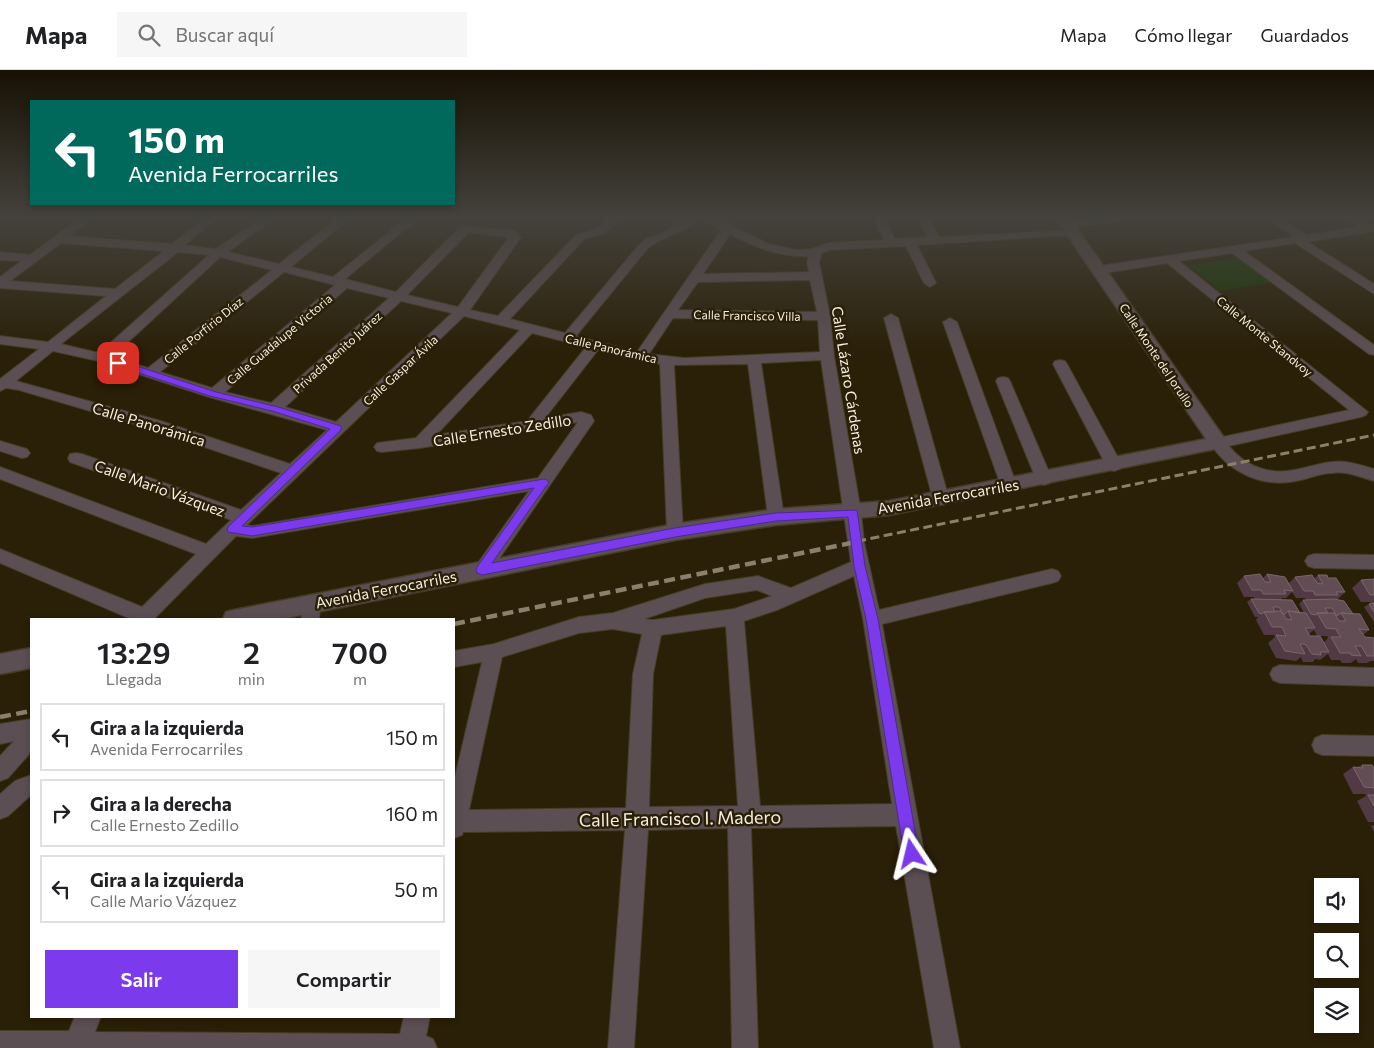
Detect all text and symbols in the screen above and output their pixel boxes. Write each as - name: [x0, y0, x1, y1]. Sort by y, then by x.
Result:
- search box: [117, 12, 467, 57]
- text: Mapa: [25, 20, 87, 49]
- icon: search: [135, 21, 163, 49]
- text: Buscar aquí: [175, 23, 274, 46]
- text: Mapa: [1060, 24, 1107, 46]
- text: Cómo llegar: [1135, 24, 1232, 46]
- text: Guardados: [1260, 24, 1349, 46]
- text: 150 m: [128, 117, 225, 160]
- icon: left: [45, 120, 110, 185]
- text: Avenida Ferrocarriles: [128, 160, 338, 187]
- street label: Calle Guadalupe Victoria: [224, 291, 334, 387]
- street label: Calle Monte Standvoy: [1214, 293, 1316, 379]
- street label: Calle Porfirio Díaz: [161, 294, 245, 366]
- street label: Calle Monte del Jorullo: [1116, 300, 1197, 410]
- street label: Calle Lázaro Cárdenas: [828, 305, 870, 455]
- street label: Calle Francisco Villa: [693, 307, 801, 323]
- street label: Privada Benito Juárez: [290, 308, 385, 396]
- street label: Calle Panorámica: [564, 331, 658, 365]
- street label: Calle Gaspar Ávila: [360, 332, 440, 408]
- pin: [97, 342, 139, 384]
- icon: arrive: [104, 349, 132, 377]
- street label: Calle Panorámica: [90, 398, 208, 450]
- street label: Calle Ernesto Zedillo: [432, 410, 572, 450]
- street label: Calle Mario Vázquez: [92, 456, 228, 520]
- street label: Avenida Ferrocarriles: [876, 475, 1020, 517]
- street label: Avenida Ferrocarriles: [314, 566, 458, 612]
- text: 13:29: [97, 633, 171, 670]
- text: 2: [243, 633, 260, 670]
- text: 700: [332, 633, 388, 670]
- text: Llegada: [106, 669, 162, 688]
- text: min: [238, 669, 265, 688]
- text: m: [353, 669, 367, 688]
- text: Gira a la izquierda: [90, 716, 244, 739]
- icon: left: [47, 723, 75, 751]
- text: 150 m: [386, 726, 438, 749]
- text: Avenida Ferrocarriles: [90, 739, 243, 758]
- text: Gira a la derecha: [90, 792, 232, 815]
- icon: right: [47, 799, 75, 827]
- text: 160 m: [386, 802, 438, 825]
- street label: Calle Francisco I. Madero: [579, 805, 781, 831]
- text: Calle Ernesto Zedillo: [90, 815, 239, 834]
- position arrow: [885, 827, 937, 879]
- text: Gira a la izquierda: [90, 868, 244, 891]
- icon: left: [47, 875, 75, 903]
- text: 50 m: [394, 878, 438, 901]
- map controls: [1314, 878, 1359, 1033]
- button: sound: [1314, 878, 1359, 923]
- text: Calle Mario Vázquez: [90, 891, 237, 910]
- button: search: [1314, 933, 1359, 978]
- button: Salir: [45, 950, 238, 1008]
- button: Compartir: [248, 950, 440, 1008]
- button: layers: [1314, 988, 1359, 1033]

